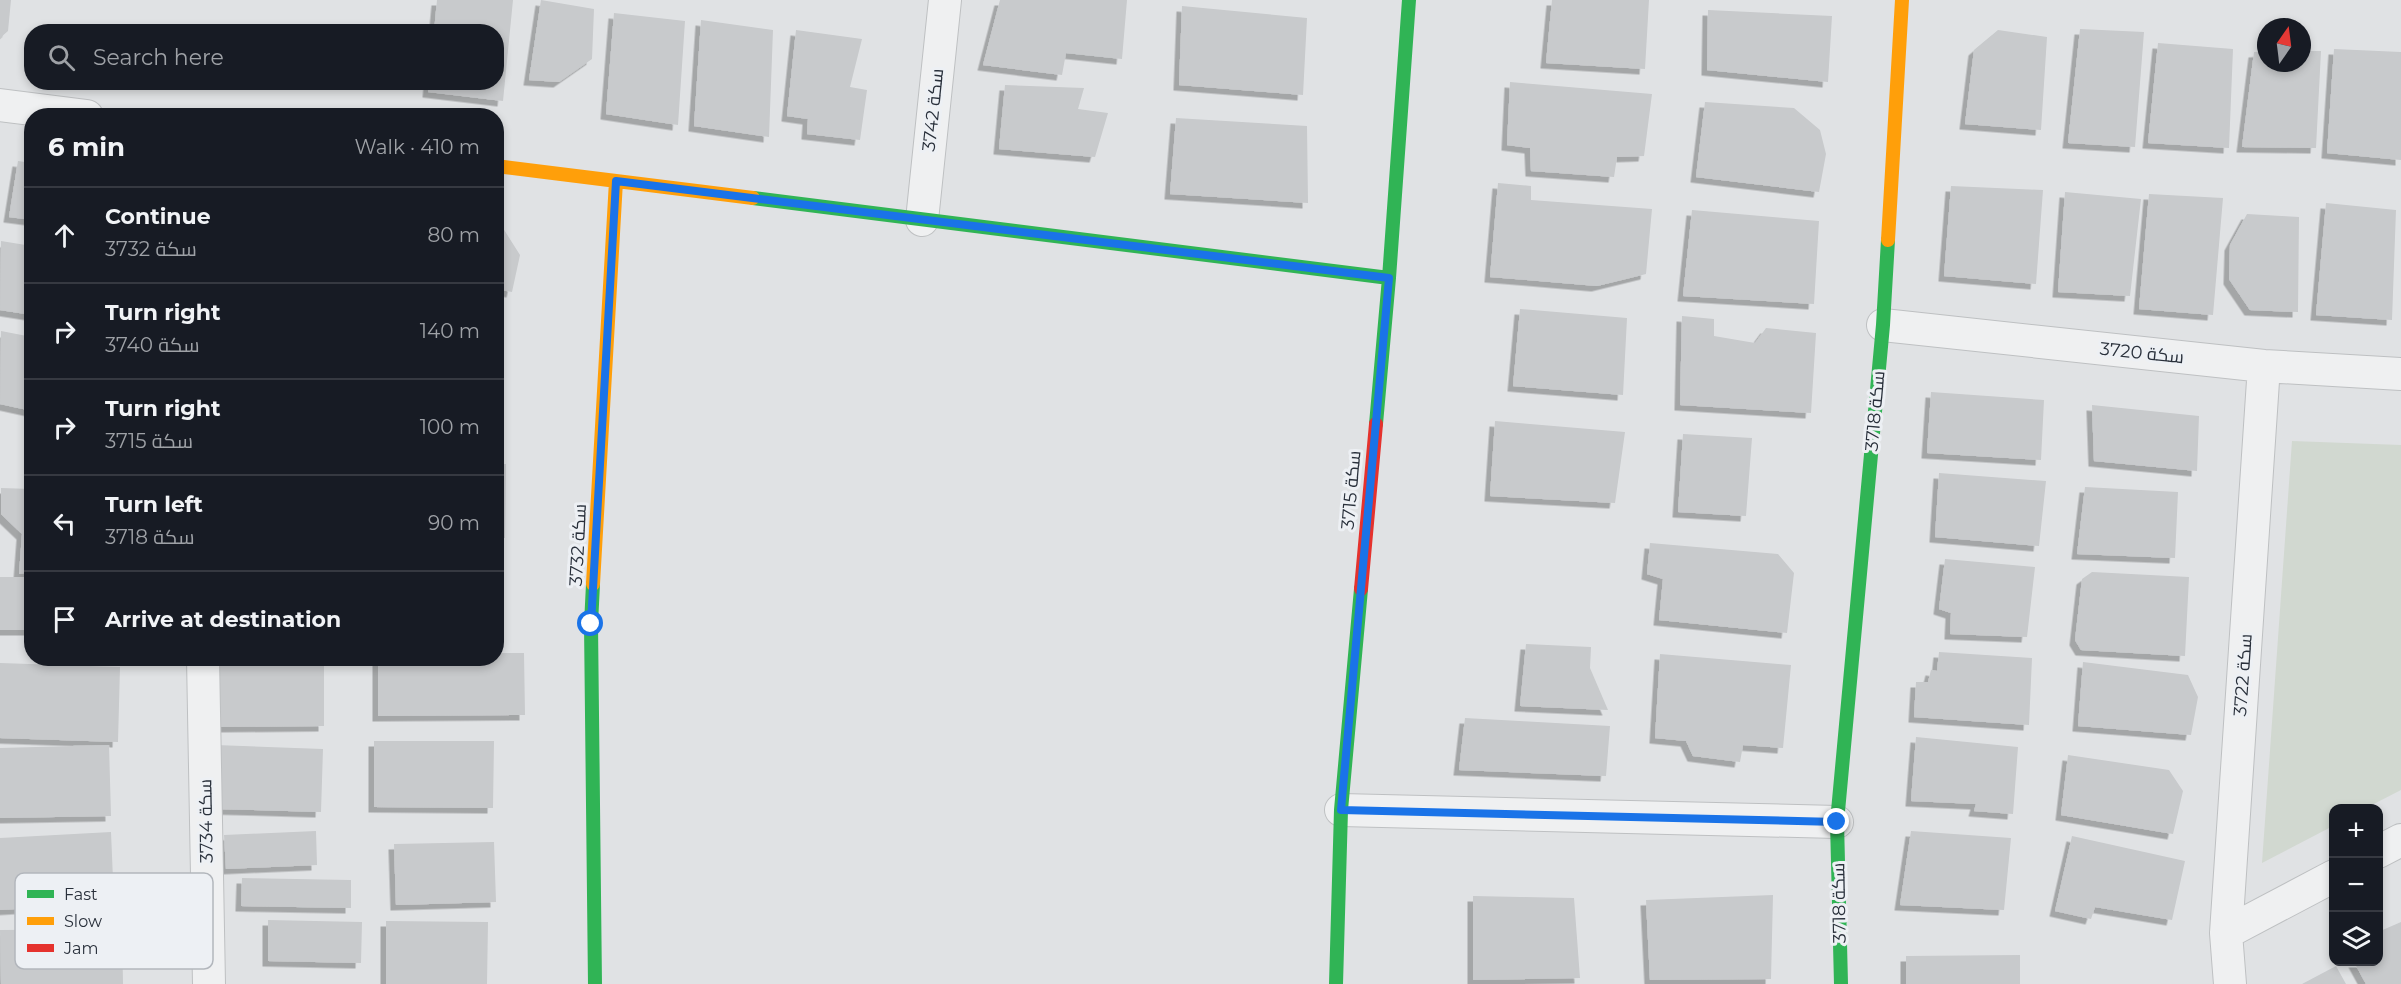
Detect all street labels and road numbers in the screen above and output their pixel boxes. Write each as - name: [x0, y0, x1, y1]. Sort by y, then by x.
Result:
- street label: سكة 3742: [918, 67, 948, 153]
- street label: سكة 3720: [2099, 338, 2185, 368]
- street label: سكة 3718: [1861, 370, 1889, 452]
- street label: سكة 3715: [1337, 450, 1365, 530]
- street label: سكة 3732: [565, 503, 591, 587]
- street label: سكة 3722: [2229, 633, 2257, 717]
- street label: سكة 3734: [194, 779, 218, 863]
- street label: سكة 3718: [1827, 863, 1851, 943]

